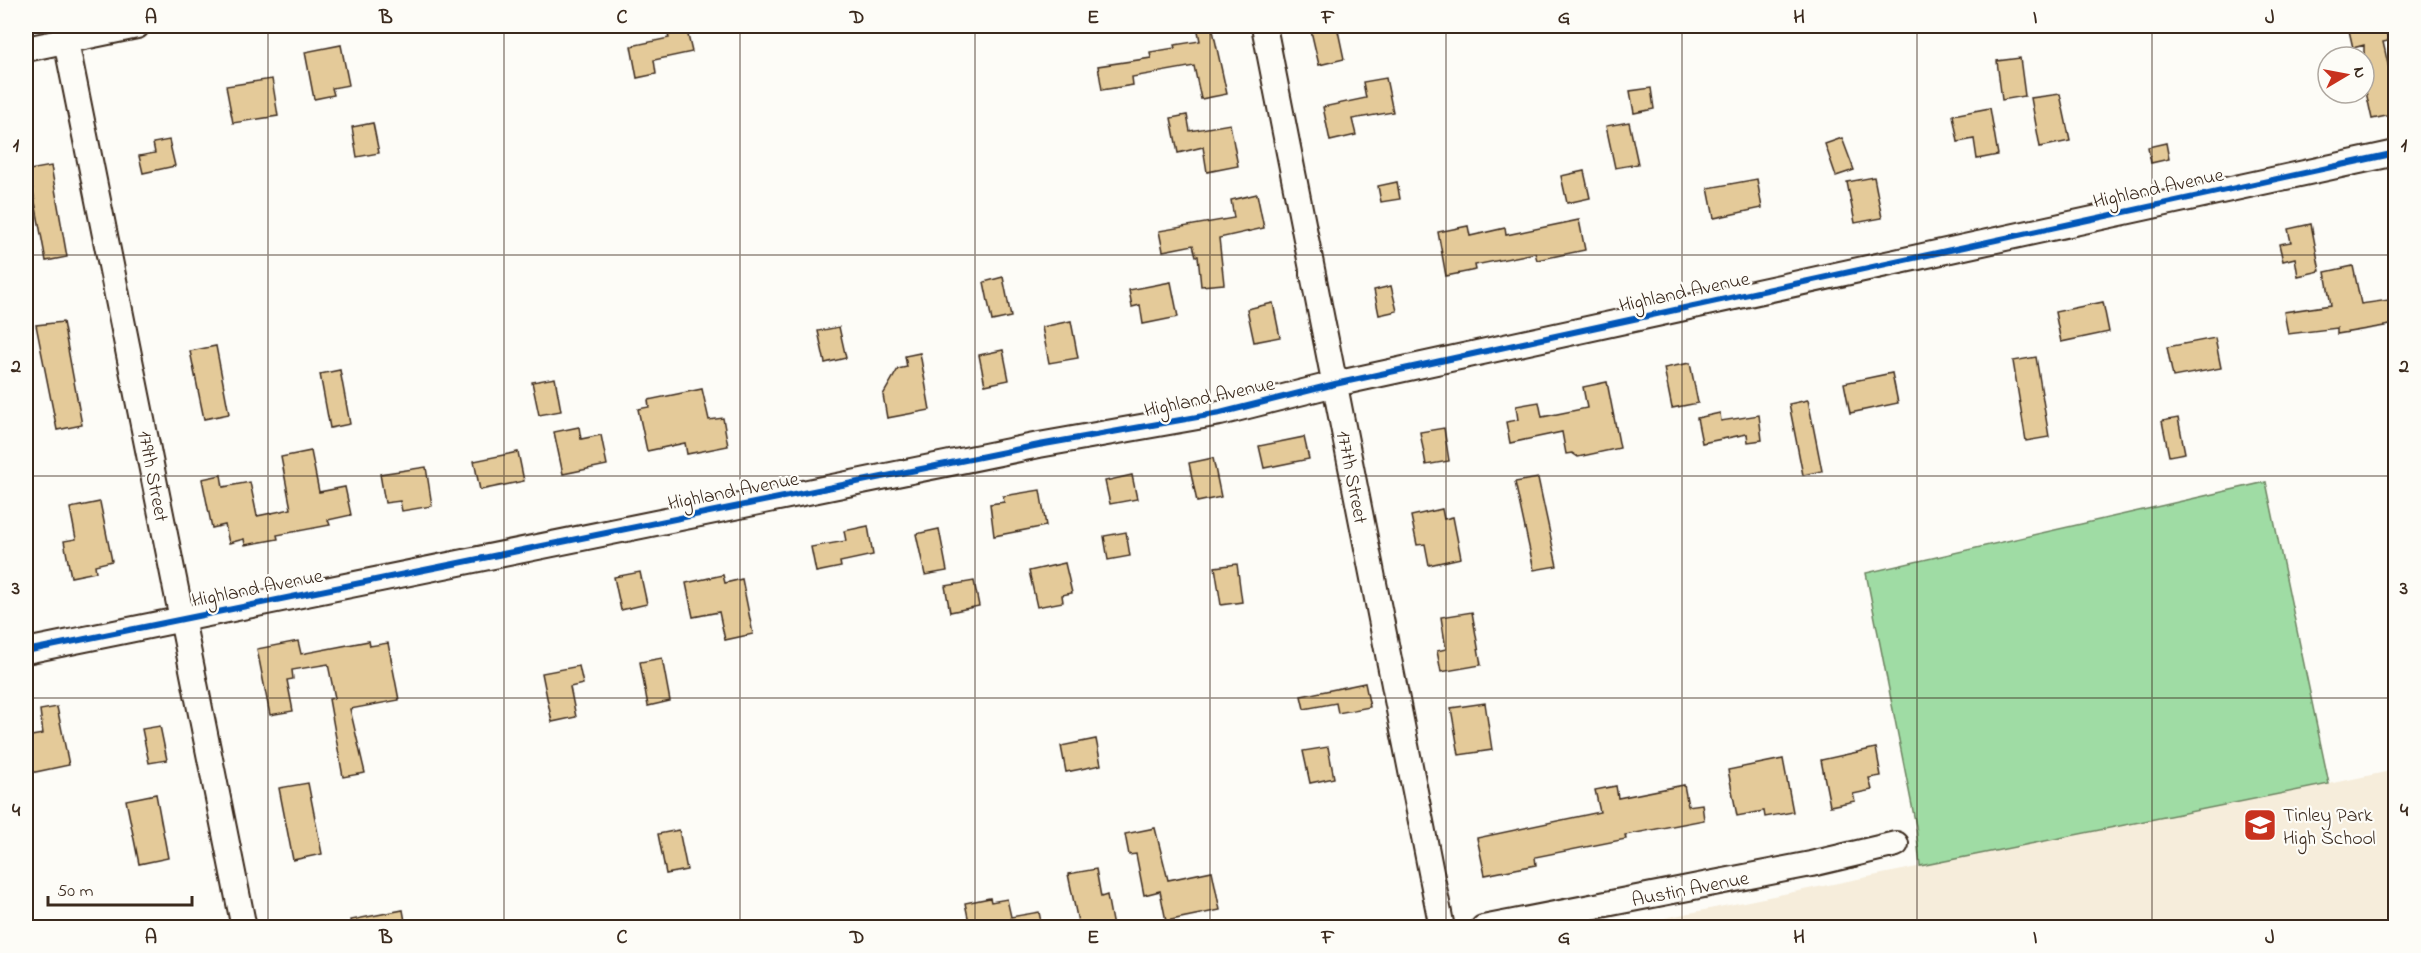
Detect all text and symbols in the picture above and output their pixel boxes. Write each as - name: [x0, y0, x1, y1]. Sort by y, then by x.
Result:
- text: A: [145, 4, 157, 33]
- text: B: [378, 4, 393, 33]
- text: C: [617, 4, 628, 33]
- text: D: [849, 4, 864, 33]
- text: E: [1087, 4, 1099, 33]
- text: F: [1321, 4, 1335, 33]
- text: G: [1558, 4, 1571, 33]
- text: H: [1793, 4, 1805, 33]
- text: I: [2033, 4, 2038, 33]
- text: J: [2265, 4, 2275, 33]
- north arrow: [2316, 45, 2376, 105]
- text: N: [2346, 65, 2372, 80]
- text: 1: [13, 132, 20, 161]
- text: 1: [2401, 132, 2408, 161]
- street label: Highland Avenue: [2090, 161, 2227, 218]
- street label: Highland Avenue: [1616, 265, 1753, 322]
- text: 2: [10, 353, 21, 382]
- text: 2: [2398, 353, 2409, 382]
- street label: Highland Avenue: [1141, 370, 1278, 427]
- street label: 179th Street: [129, 428, 175, 525]
- street label: 177th Street: [1327, 428, 1374, 527]
- street label: Highland Avenue: [665, 466, 802, 520]
- street label: Highland Avenue: [189, 563, 326, 617]
- text: 3: [11, 575, 20, 604]
- text: 3: [2399, 575, 2408, 604]
- text: 4: [12, 797, 21, 826]
- text: 4: [2400, 797, 2409, 826]
- place label: Tinley Park High School: [2283, 802, 2376, 855]
- school or university icon: Tinley Park High School: [2242, 807, 2278, 843]
- street label: Austin Avenue: [1629, 865, 1752, 916]
- scale bar: [48, 869, 192, 907]
- text: 50 m: [57, 879, 94, 905]
- text: A: [145, 924, 157, 953]
- text: B: [378, 924, 393, 953]
- text: C: [617, 924, 628, 953]
- text: D: [849, 924, 864, 953]
- text: E: [1087, 924, 1099, 953]
- text: F: [1321, 924, 1335, 953]
- text: G: [1558, 924, 1571, 953]
- text: H: [1793, 924, 1805, 953]
- text: I: [2033, 924, 2038, 953]
- text: J: [2265, 924, 2275, 953]

